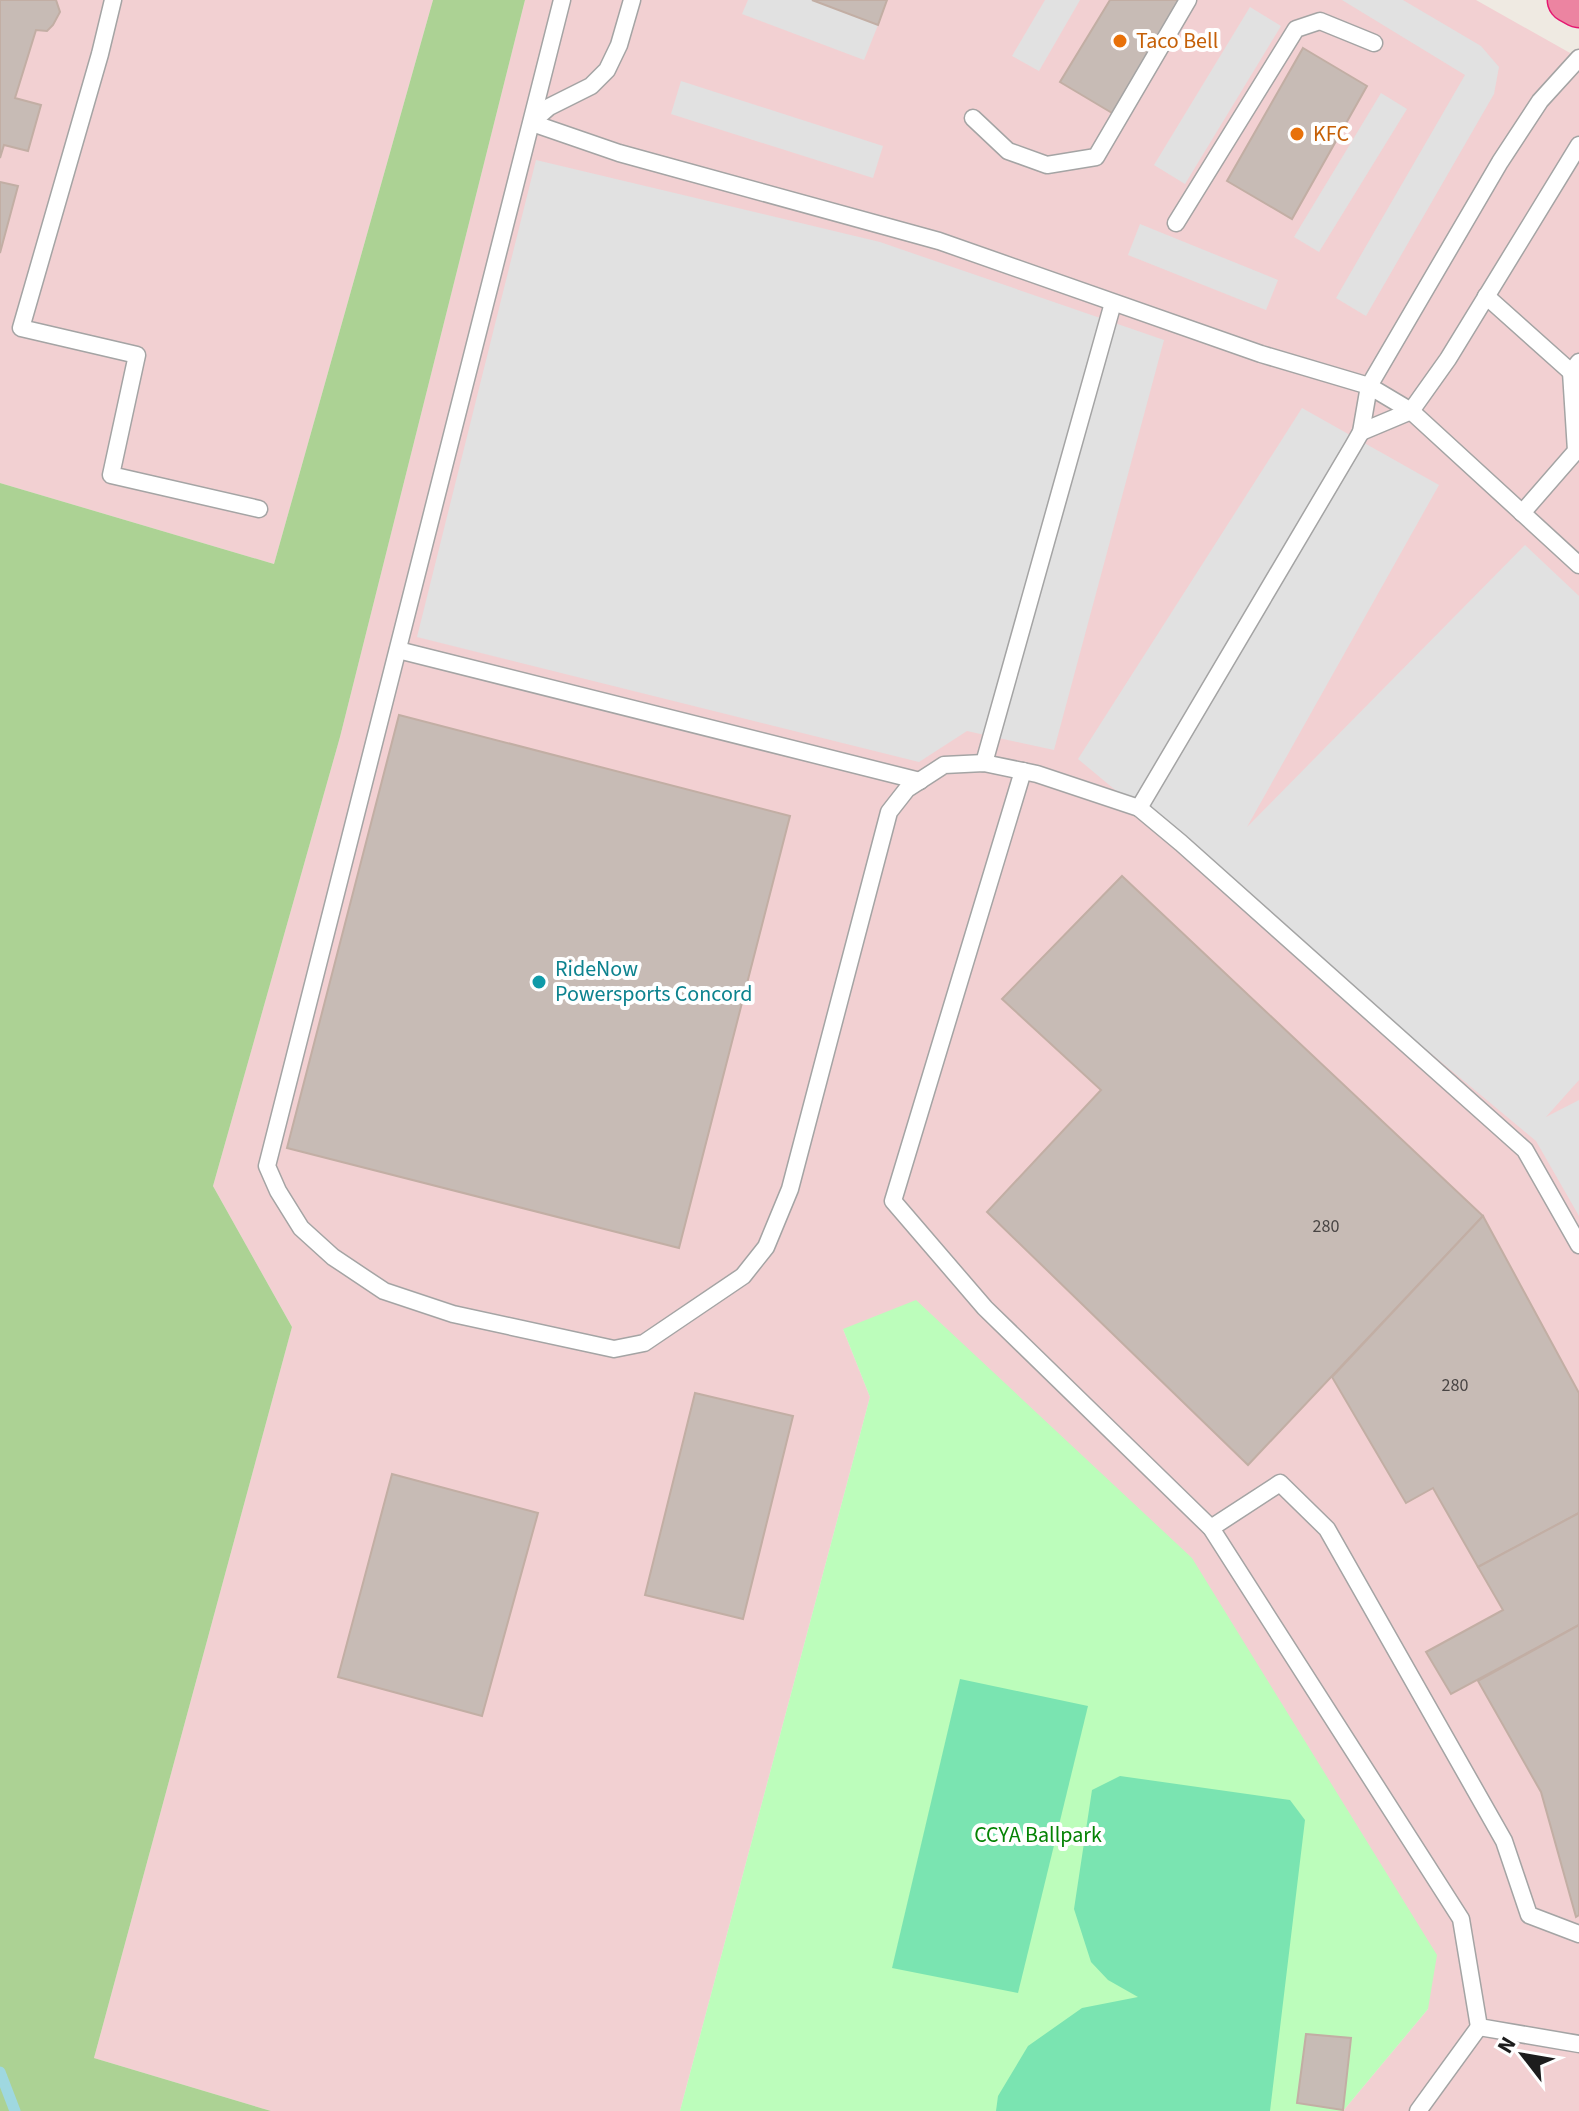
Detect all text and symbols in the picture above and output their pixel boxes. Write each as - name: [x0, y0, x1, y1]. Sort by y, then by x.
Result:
- place label: Taco Bell: [1136, 25, 1218, 57]
- marker: Taco Bell: [1111, 32, 1129, 50]
- place label: KFC: [1313, 118, 1349, 150]
- marker: KFC: [1288, 125, 1306, 143]
- place label: RideNow Powersports Concord: [555, 953, 752, 1010]
- marker: RideNow Powersports Concord: [530, 973, 548, 991]
- house number: 280: [1313, 1214, 1339, 1239]
- house number: 280: [1442, 1373, 1468, 1398]
- park label: CCYA Ballpark: [974, 1819, 1102, 1851]
- north arrow: [1483, 2015, 1563, 2095]
- text: N: [1489, 2031, 1524, 2060]

